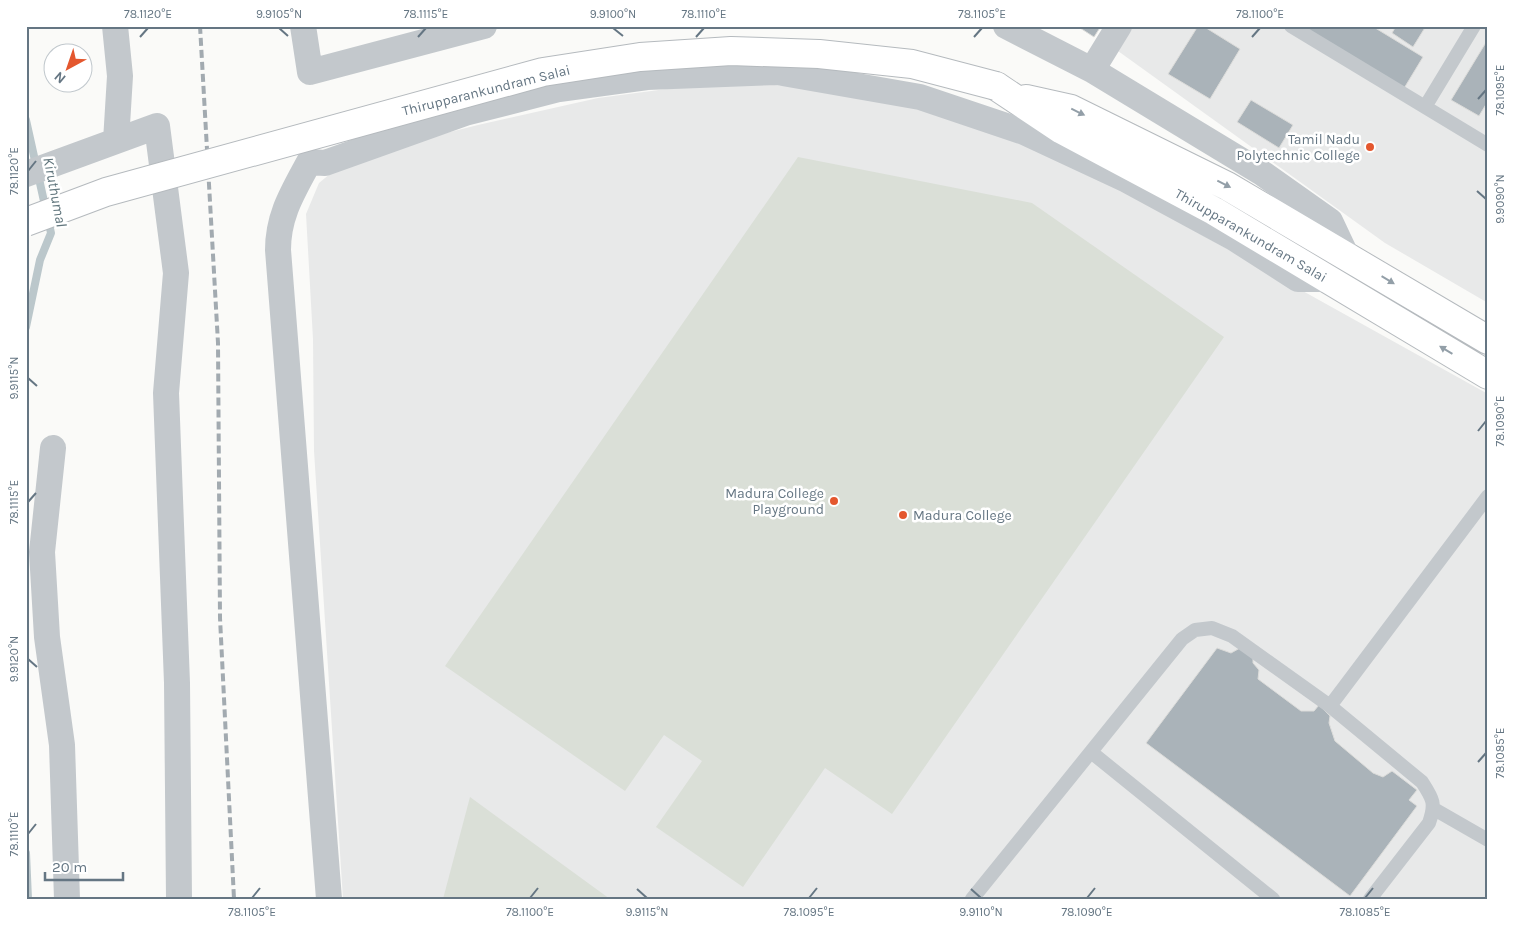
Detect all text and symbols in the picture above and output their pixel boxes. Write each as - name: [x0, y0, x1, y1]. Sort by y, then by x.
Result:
- text: 78.1120°E: [124, 7, 172, 21]
- text: 9.9105°N: [256, 7, 302, 21]
- text: 78.1115°E: [404, 7, 448, 21]
- text: 9.9100°N: [590, 7, 636, 21]
- text: 78.1110°E: [681, 7, 727, 21]
- text: 78.1105°E: [958, 7, 1006, 21]
- text: 78.1100°E: [1236, 7, 1284, 21]
- north arrow: [42, 42, 92, 92]
- street label: Thirupparankundram Salai: [400, 61, 572, 120]
- text: 78.1095°E: [1493, 65, 1507, 115]
- text: N: [51, 68, 69, 87]
- one-way arrow: [1071, 108, 1085, 116]
- place label: Tamil Nadu Polytechnic College: [1237, 131, 1360, 164]
- marker: Tamil Nadu Polytechnic College: [1364, 141, 1376, 153]
- text: 78.1120°E: [7, 147, 21, 195]
- water label: Kiruthumal: [39, 155, 71, 229]
- text: 9.9090°N: [1493, 174, 1507, 224]
- one-way arrow: [1216, 180, 1231, 188]
- street label: Thirupparankundram Salai: [1172, 185, 1330, 286]
- one-way arrow: [1381, 276, 1394, 285]
- one-way arrow: [1439, 345, 1452, 354]
- text: 9.9115°N: [7, 356, 21, 400]
- text: 78.1090°E: [1493, 395, 1507, 447]
- text: 78.1115°E: [7, 480, 21, 524]
- place label: Madura College Playground: [725, 485, 824, 518]
- marker: Madura College Playground: [828, 495, 840, 507]
- place label: Madura College: [913, 507, 1012, 524]
- marker: Madura College: [897, 509, 909, 521]
- text: 9.9120°N: [7, 636, 21, 682]
- text: 78.1085°E: [1493, 727, 1507, 779]
- text: 78.1110°E: [7, 811, 21, 857]
- scale bar: [45, 850, 122, 882]
- text: 20 m: [52, 858, 87, 876]
- text: 78.1105°E: [228, 905, 276, 919]
- text: 78.1100°E: [506, 905, 554, 919]
- text: 9.9115°N: [625, 905, 669, 919]
- text: 78.1095°E: [784, 905, 834, 919]
- text: 9.9110°N: [959, 905, 1003, 919]
- text: 78.1090°E: [1061, 905, 1113, 919]
- text: 78.1085°E: [1339, 905, 1391, 919]

